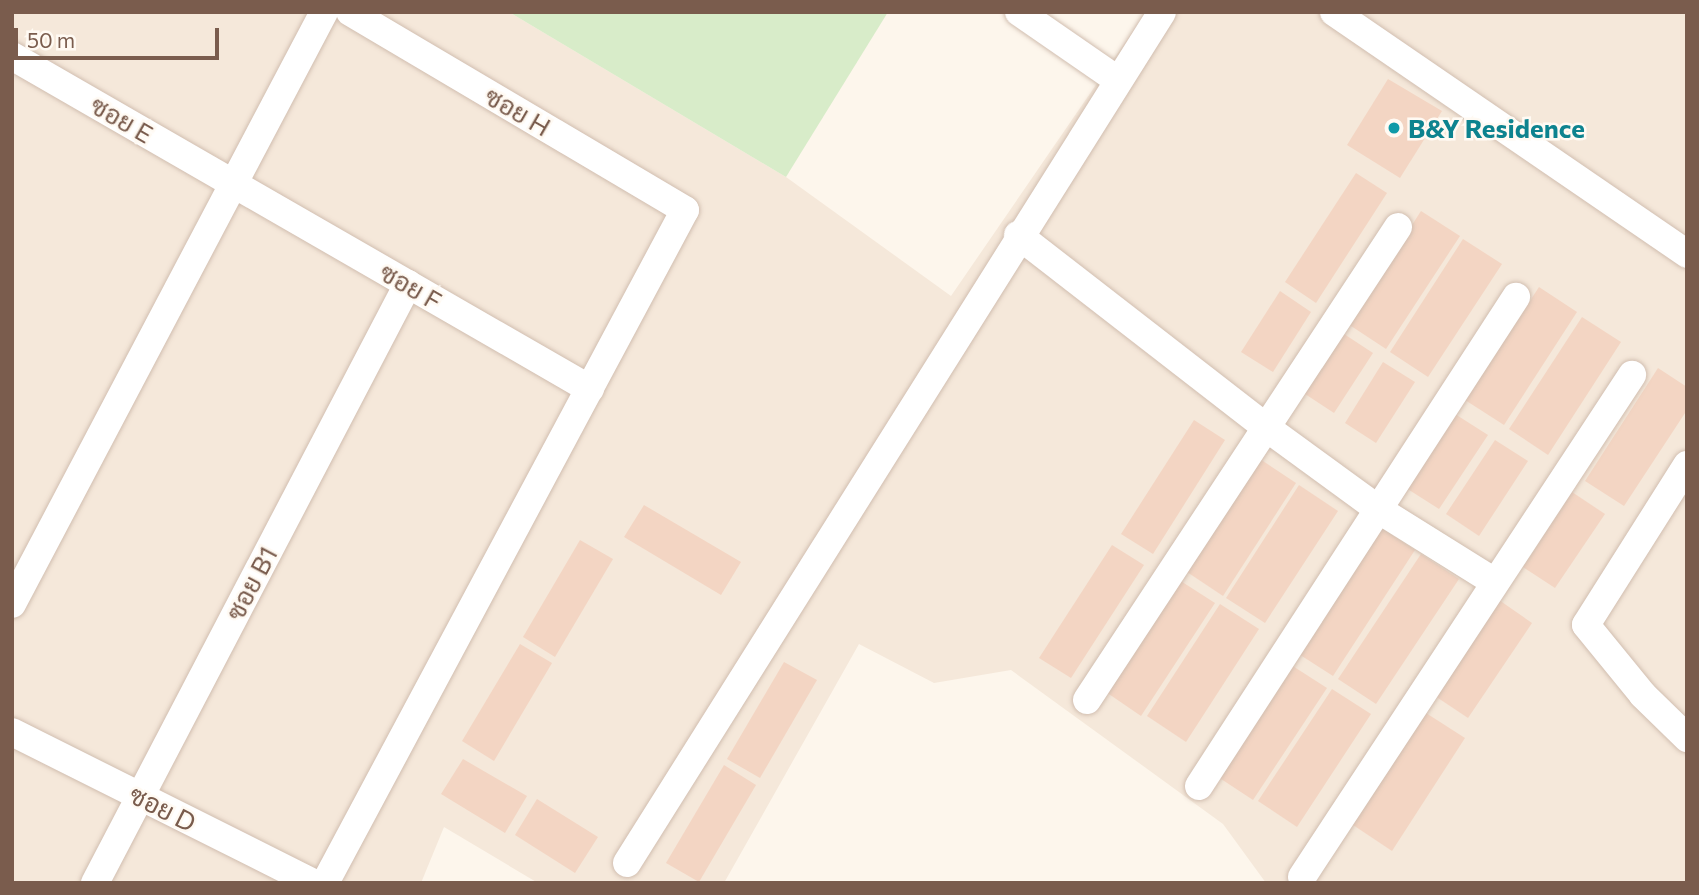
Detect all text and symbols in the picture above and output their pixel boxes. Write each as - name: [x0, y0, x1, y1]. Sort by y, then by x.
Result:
- scale bar: [18, 14, 222, 58]
- text: 50 m: [27, 27, 75, 52]
- street label: ซอย H: [480, 80, 556, 142]
- street label: ซอย E: [85, 89, 159, 149]
- place label: B&Y Residence: [1408, 112, 1585, 144]
- marker: B&Y Residence: [1386, 120, 1402, 136]
- street label: ซอย F: [375, 256, 447, 316]
- street label: ซอย B1: [219, 541, 283, 625]
- street label: ซอย D: [125, 778, 201, 838]

